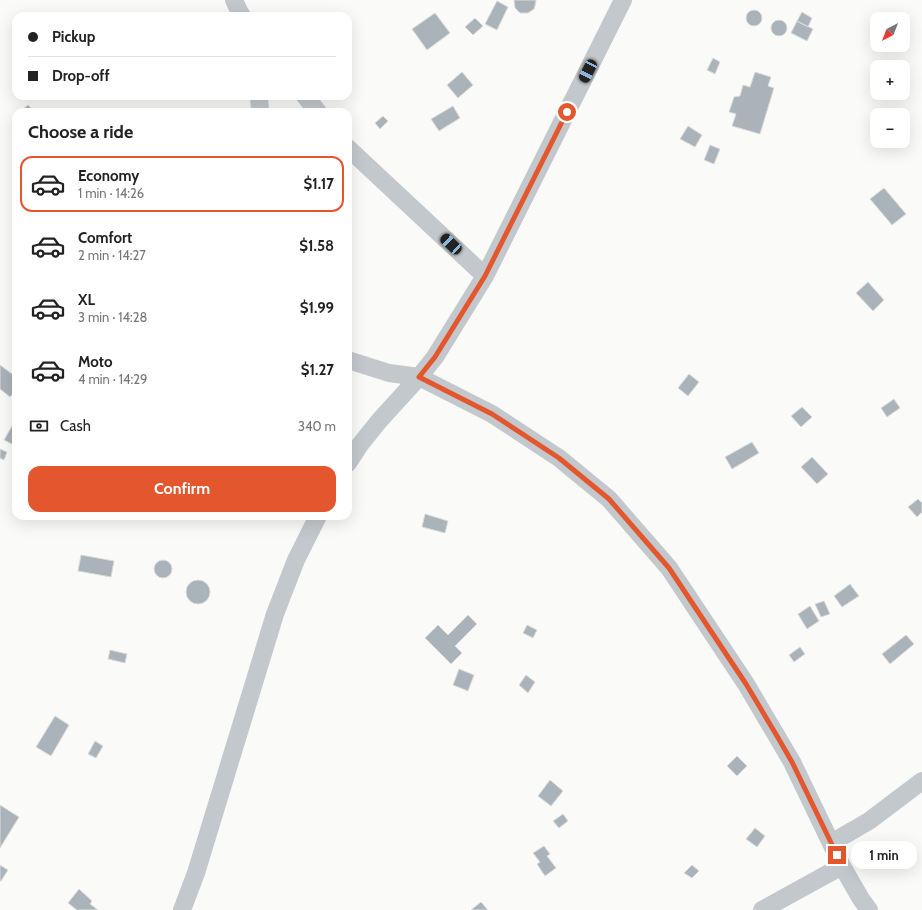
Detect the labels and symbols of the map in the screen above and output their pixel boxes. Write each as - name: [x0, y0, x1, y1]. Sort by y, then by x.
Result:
- north arrow: [870, 12, 910, 52]
- car: [577, 58, 599, 84]
- route start: [558, 103, 576, 121]
- car: [438, 231, 464, 257]
- callout: 1 min: [851, 841, 917, 869]
- route end: [828, 846, 846, 864]

